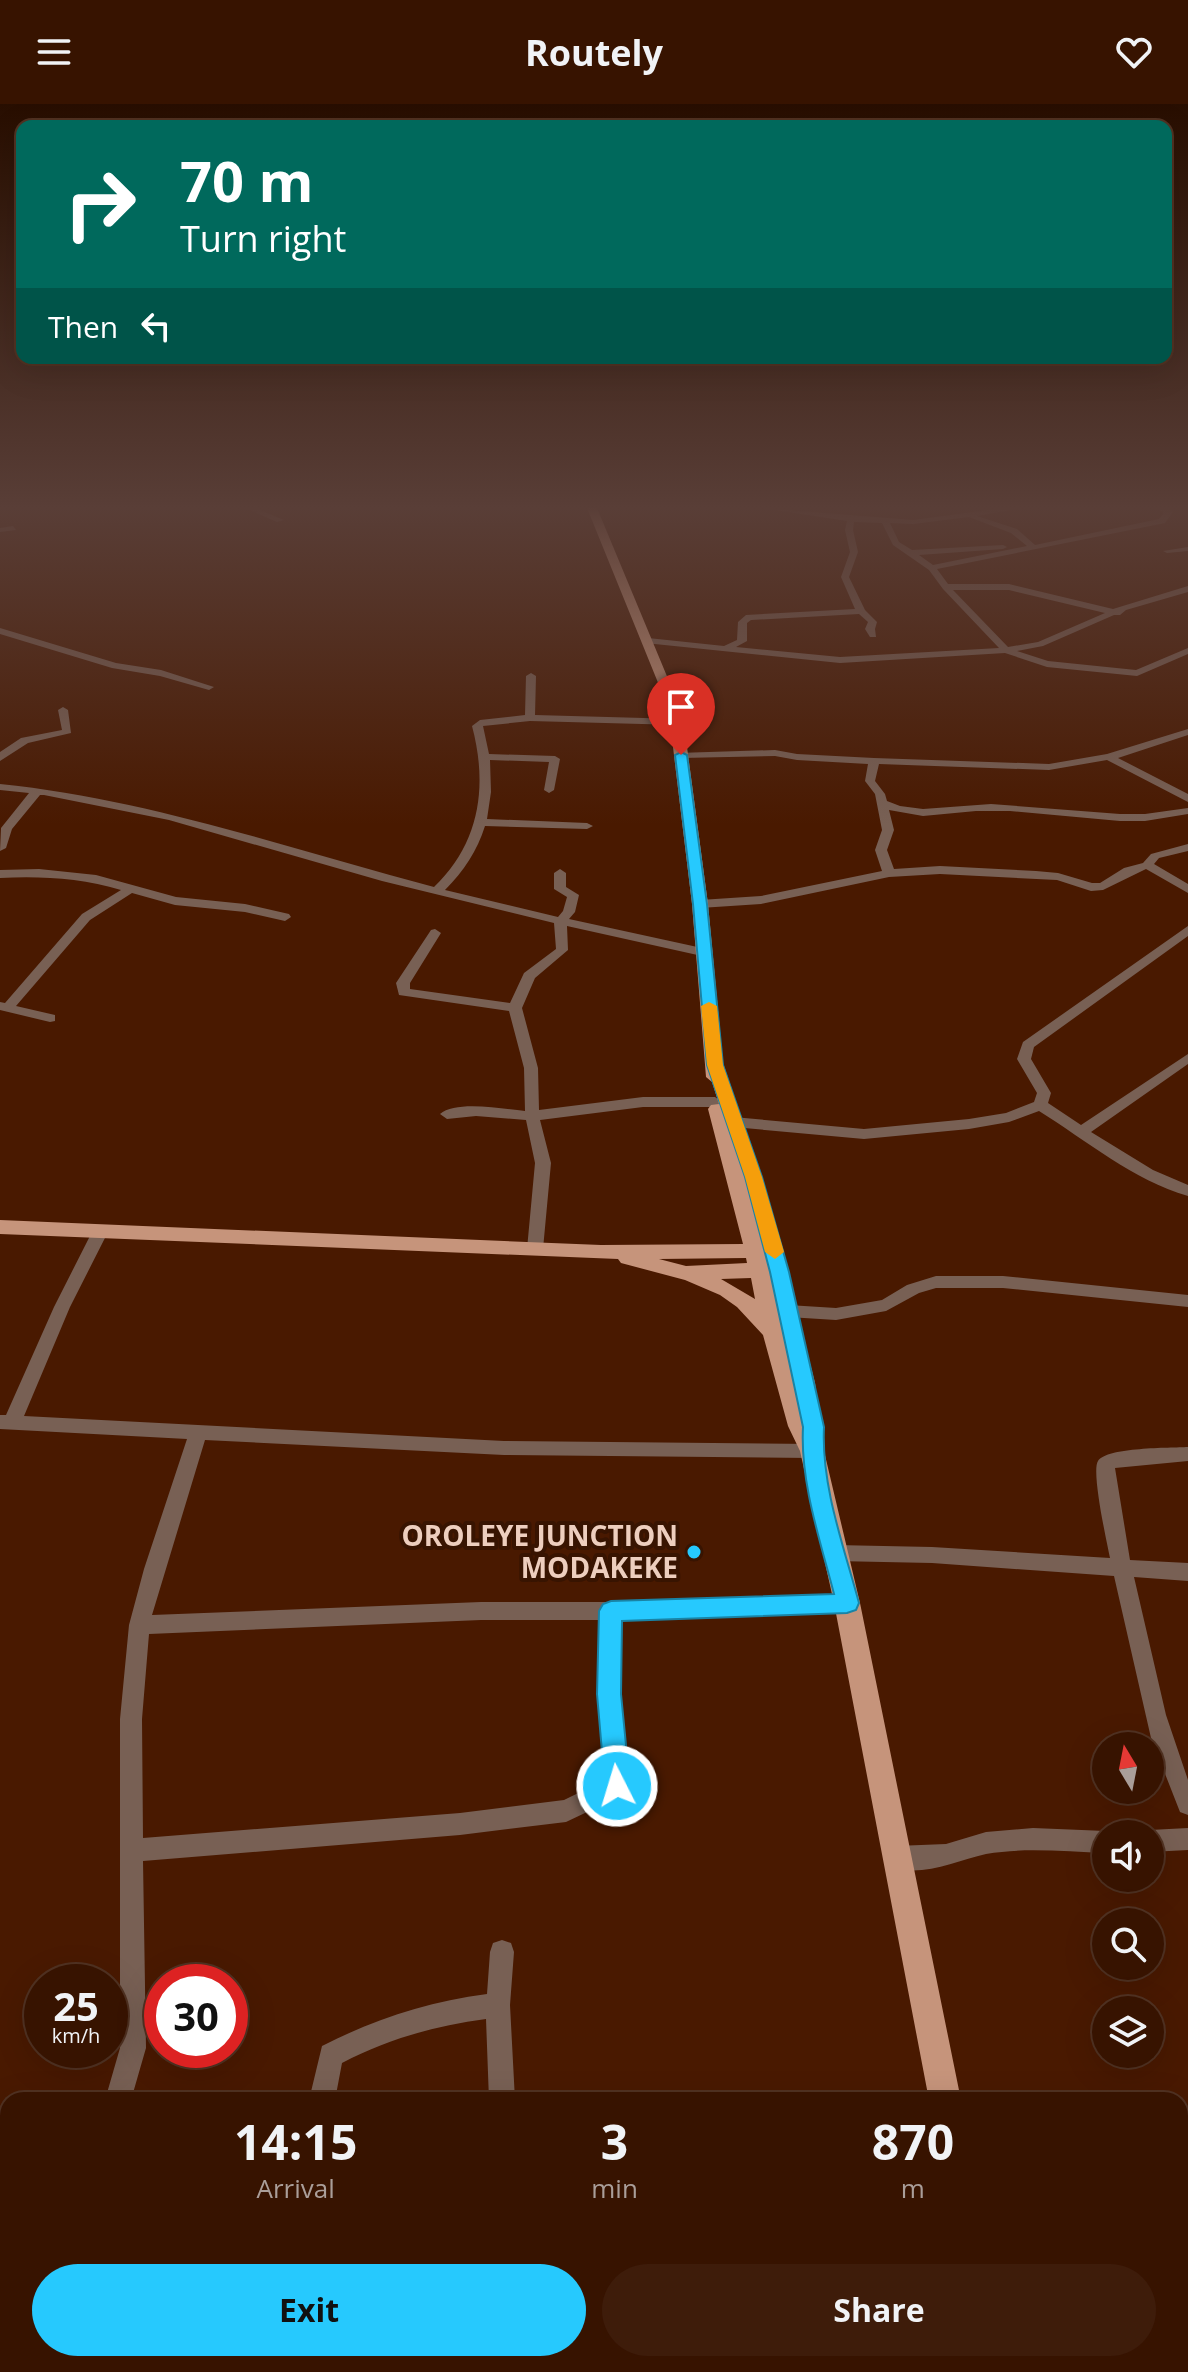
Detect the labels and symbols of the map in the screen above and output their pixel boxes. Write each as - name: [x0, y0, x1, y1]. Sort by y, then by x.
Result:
- pin: [647, 673, 715, 755]
- place label: OROLEYE JUNCTION MODAKEKE: [401, 1516, 678, 1586]
- marker: OROLEYE JUNCTION MODAKEKE: [685, 1543, 703, 1561]
- north arrow: [1092, 1732, 1164, 1804]
- position arrow: [575, 1744, 659, 1828]
- speed limit sign: 30: [144, 1964, 248, 2068]

